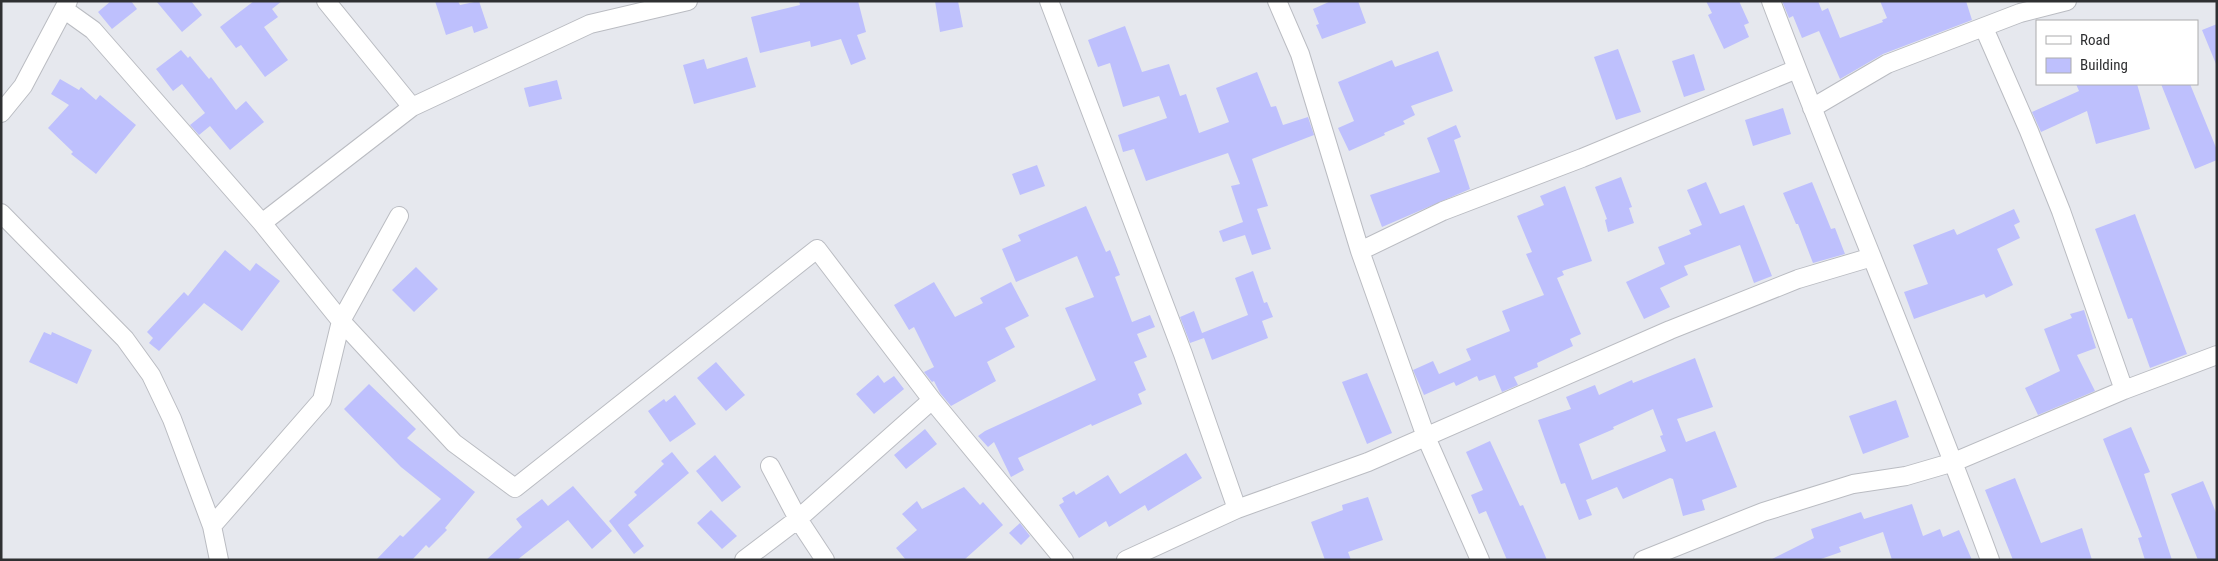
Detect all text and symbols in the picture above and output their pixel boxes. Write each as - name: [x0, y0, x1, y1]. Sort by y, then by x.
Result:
- legend: [2036, 20, 2198, 85]
- text: Road: [2080, 31, 2110, 49]
- text: Building: [2080, 56, 2128, 74]

